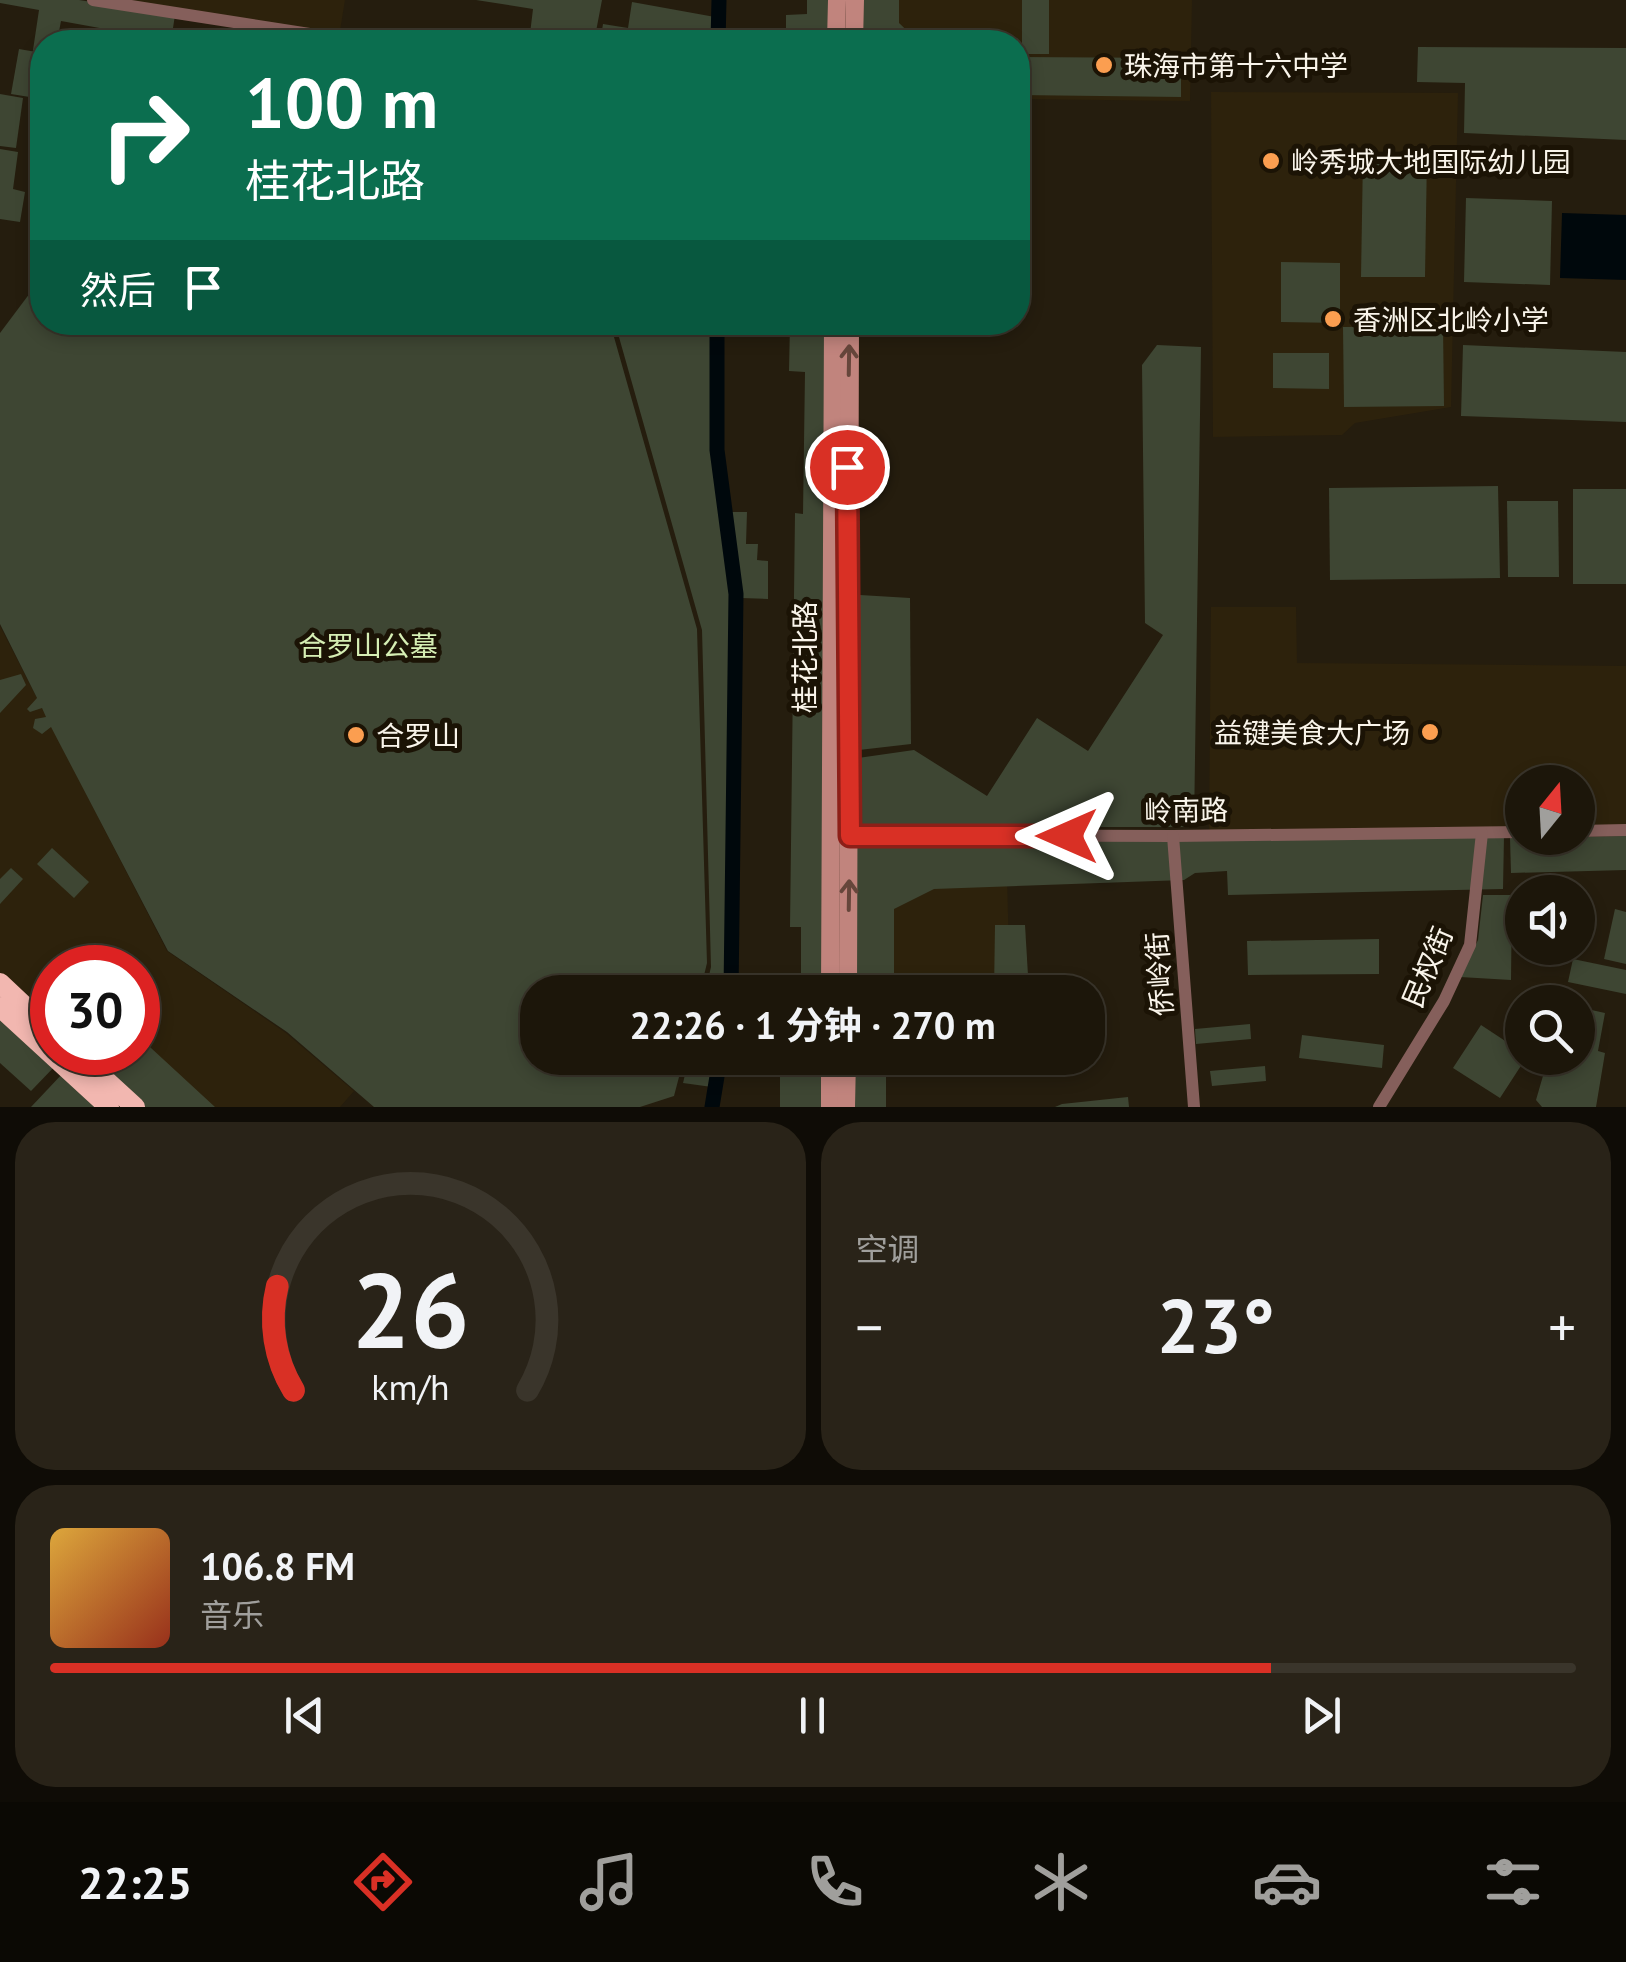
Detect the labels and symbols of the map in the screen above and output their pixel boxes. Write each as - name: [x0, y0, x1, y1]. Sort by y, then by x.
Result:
- place label: 珠海市第十六中学: [1124, 47, 1348, 84]
- marker: 珠海市第十六中学: [1093, 54, 1115, 76]
- place label: 岭秀城大地国际幼儿园: [1291, 143, 1571, 180]
- marker: 岭秀城大地国际幼儿园: [1260, 150, 1282, 172]
- place label: 香洲区北岭小学: [1353, 301, 1549, 338]
- marker: 香洲区北岭小学: [1322, 308, 1344, 330]
- one-way arrow: [840, 345, 858, 378]
- pin: [805, 425, 890, 510]
- street label: 桂花北路: [786, 601, 823, 713]
- park label: 合罗山公墓: [298, 627, 438, 664]
- place label: 益键美食大广场: [1214, 714, 1410, 751]
- place label: 合罗山: [376, 717, 460, 754]
- marker: 益键美食大广场: [1419, 721, 1441, 743]
- marker: 合罗山: [345, 724, 367, 746]
- north arrow: [1505, 765, 1595, 855]
- position arrow: [1015, 784, 1119, 888]
- street label: 岭南路: [1144, 791, 1228, 829]
- one-way arrow: [840, 880, 858, 912]
- street label: 民权街: [1394, 921, 1460, 1013]
- street label: 侨岭街: [1138, 931, 1180, 1017]
- speed limit sign: 30: [30, 945, 160, 1075]

